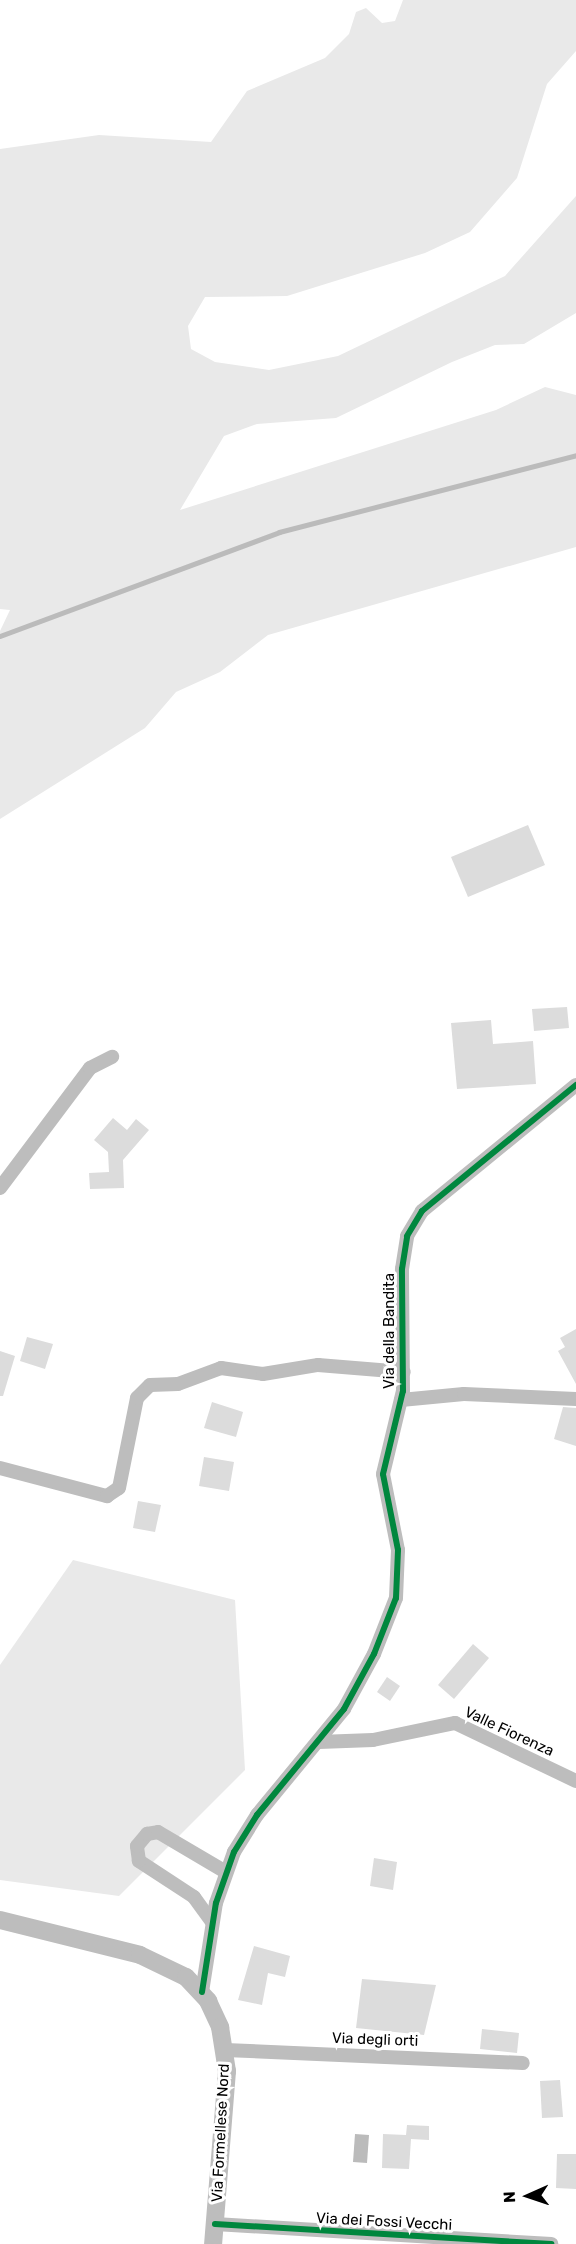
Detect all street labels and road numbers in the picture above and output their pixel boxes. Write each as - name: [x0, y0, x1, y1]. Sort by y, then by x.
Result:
- street label: Via della Bandita: [381, 1273, 399, 1389]
- street label: Valle Fiorenza: [461, 1703, 557, 1761]
- street label: Via degli orti: [332, 2029, 418, 2051]
- street label: Via Formellese Nord: [208, 2063, 234, 2203]
- street label: Via dei Fossi Vecchi: [315, 2209, 453, 2235]

